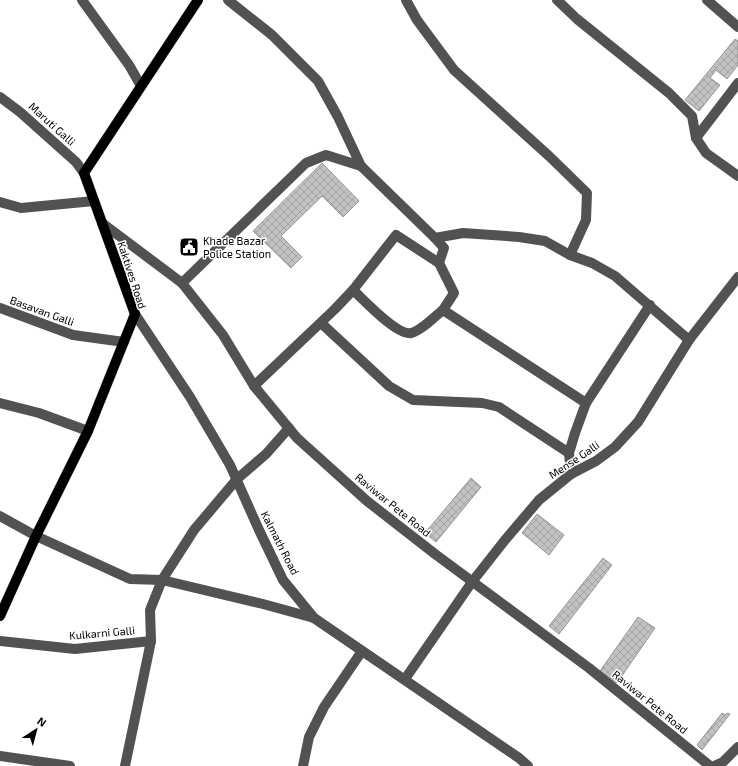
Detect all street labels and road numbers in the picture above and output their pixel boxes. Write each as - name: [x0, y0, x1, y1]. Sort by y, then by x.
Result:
- street label: Maruti Galli: [26, 99, 78, 148]
- street label: Kaktives Road: [115, 239, 149, 310]
- street label: Basavan Galli: [8, 293, 76, 328]
- street label: Mense Galli: [546, 438, 601, 481]
- street label: Raviwar Pete Road: [353, 470, 434, 539]
- street label: Kalmath Road: [259, 509, 302, 577]
- street label: Kulkarni Galli: [69, 623, 135, 642]
- street label: Raviwar Pete Road: [610, 667, 691, 736]

